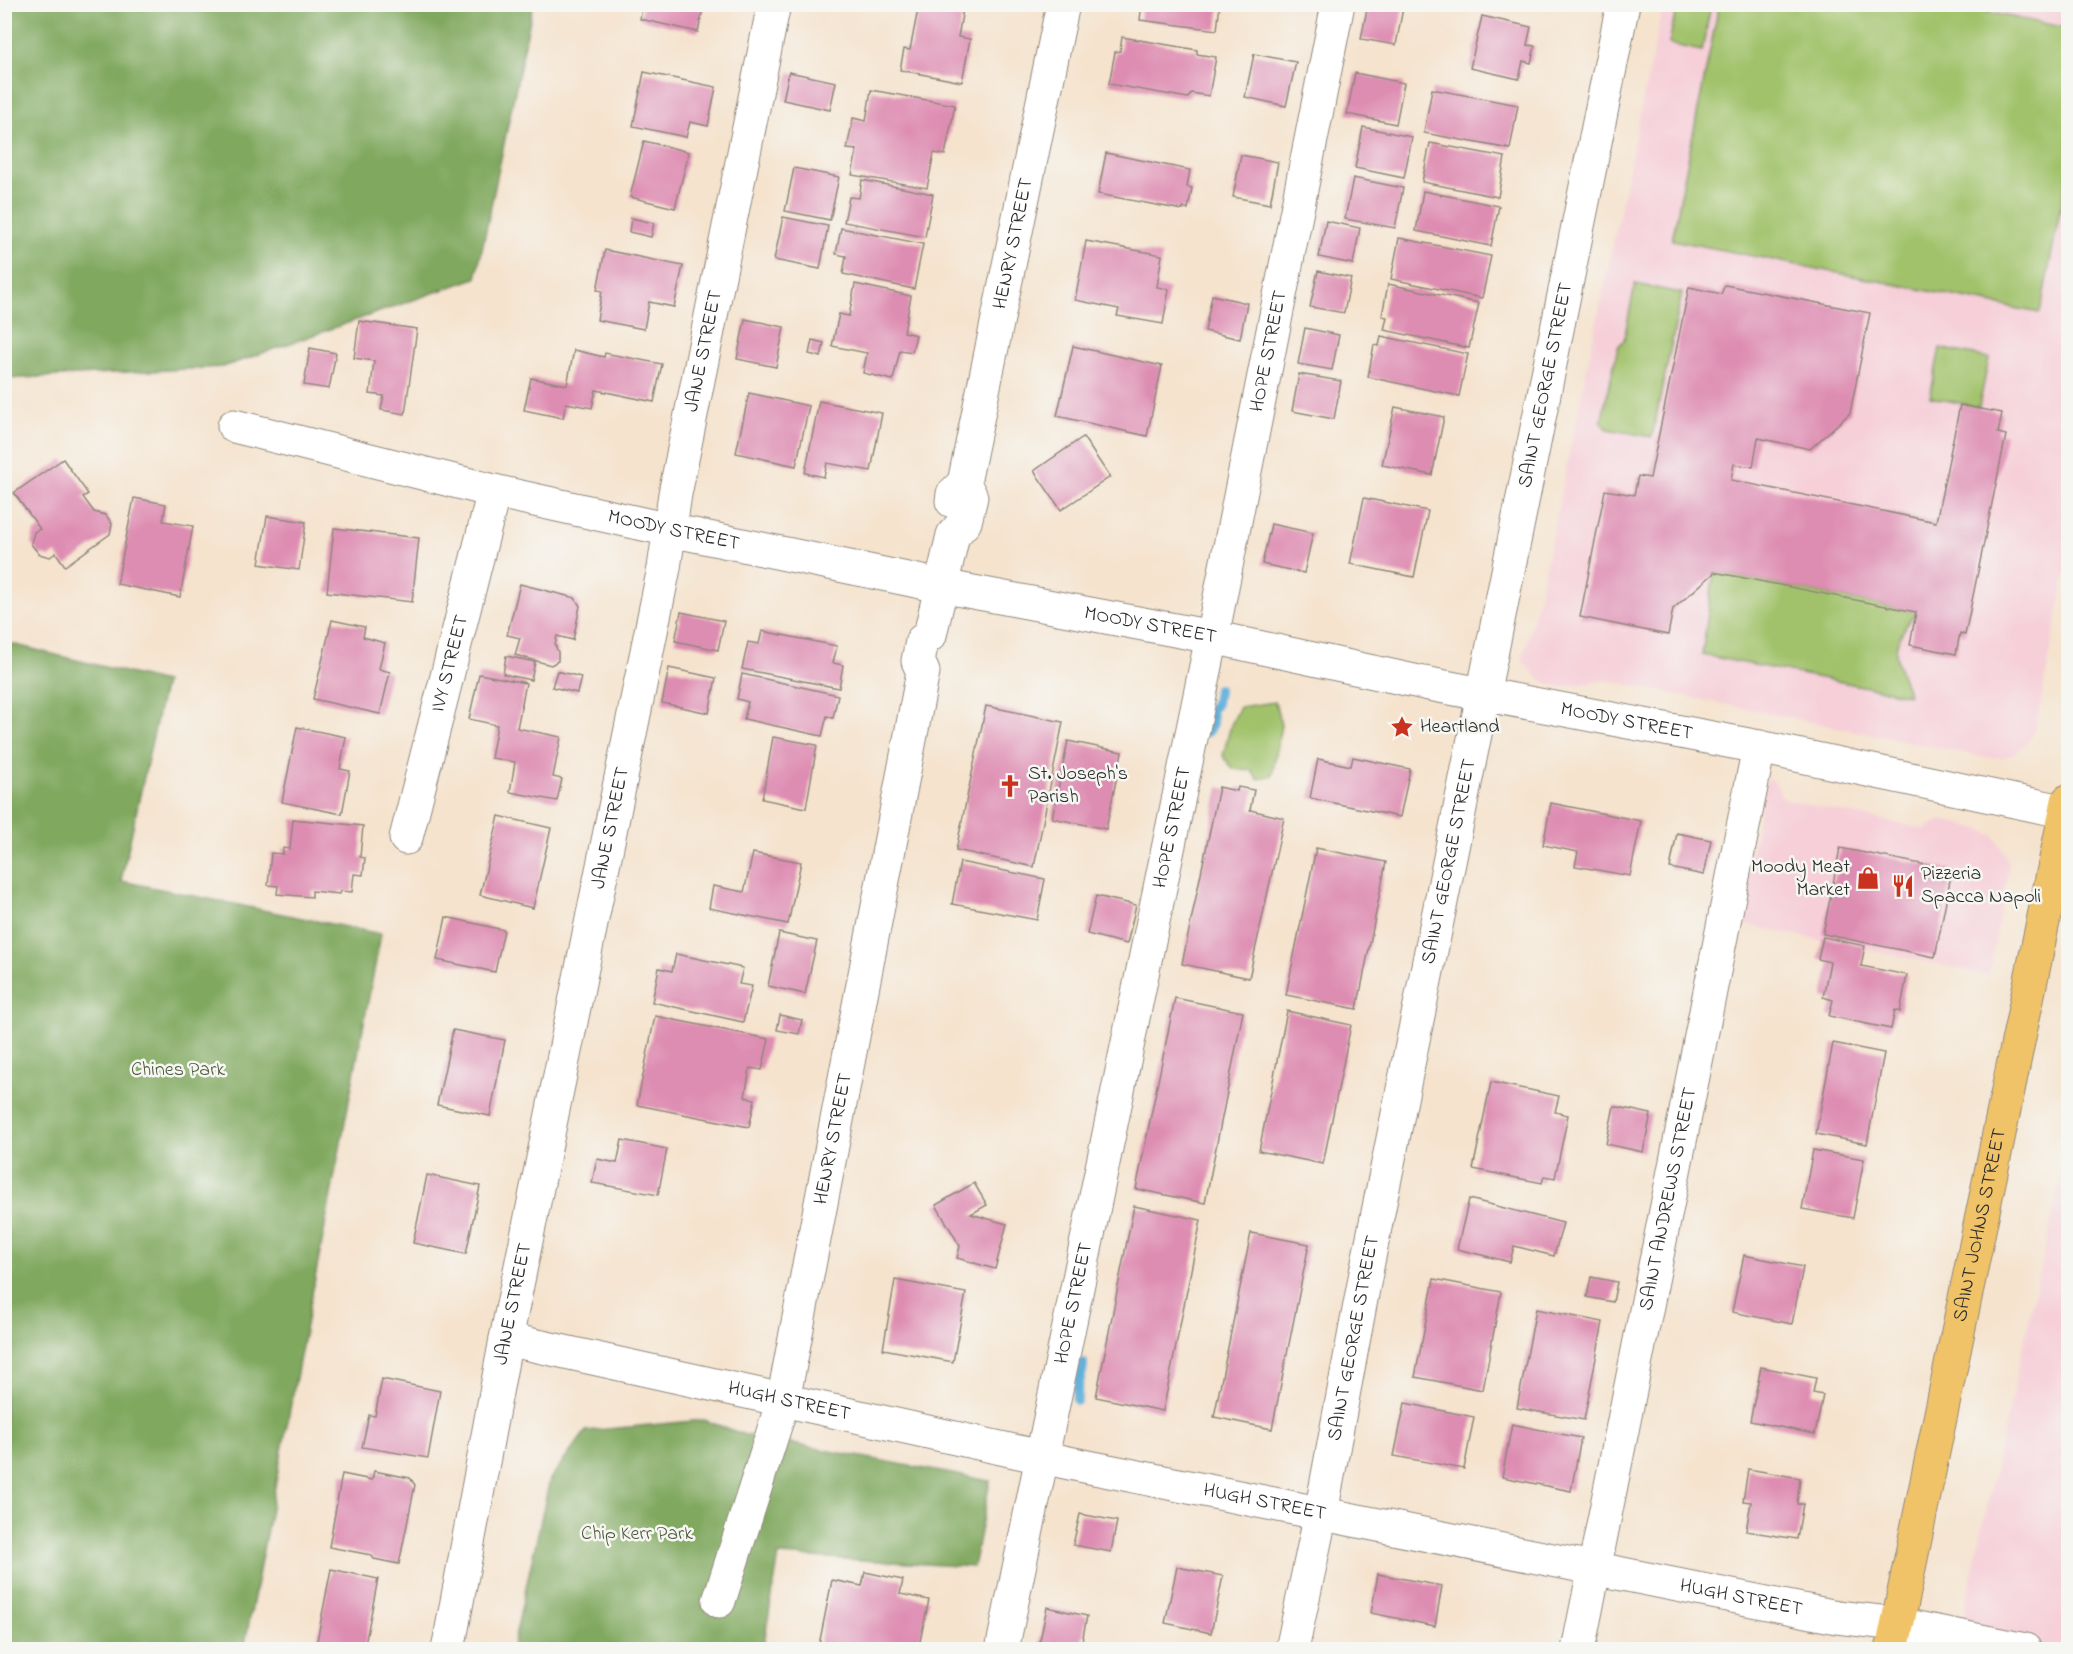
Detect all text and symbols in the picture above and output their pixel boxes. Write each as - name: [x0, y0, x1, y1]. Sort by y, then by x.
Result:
- street label: HENRY STREET: [986, 175, 1041, 312]
- street label: SAINT GEORGE STREET: [1511, 280, 1581, 490]
- street label: JANE STREET: [677, 288, 730, 415]
- street label: HOPE STREET: [1243, 288, 1295, 414]
- street label: MOODY STREET: [605, 502, 742, 559]
- street label: MOODY STREET: [1082, 599, 1219, 652]
- street label: IVY STREET: [424, 612, 477, 715]
- street label: MOODY STREET: [1558, 695, 1695, 749]
- place label: Heartland: [1420, 713, 1500, 742]
- place icon: Heartland: [1389, 714, 1415, 740]
- street label: SAINT GEORGE STREET: [1414, 756, 1484, 967]
- place label: St. Joseph's Parish: [1028, 760, 1128, 812]
- street label: JANE STREET: [584, 764, 637, 892]
- street label: HOPE STREET: [1146, 764, 1199, 891]
- church icon: St. Joseph's Parish: [997, 773, 1023, 799]
- place label: Moody Meat Market: [1751, 853, 1850, 905]
- place label: Pizzeria Spacca Napoli: [1921, 860, 2041, 912]
- shop icon: Moody Meat Market: [1855, 865, 1881, 891]
- restaurant icon: Pizzeria Spacca Napoli: [1890, 873, 1916, 899]
- park label: Chines Park: [131, 1056, 225, 1085]
- street label: HENRY STREET: [807, 1070, 860, 1207]
- street label: SAINT ANDREWS STREET: [1632, 1085, 1705, 1313]
- street label: SAINT JOHNS STREET: [1946, 1126, 2014, 1324]
- street label: SAINT GEORGE STREET: [1320, 1233, 1388, 1443]
- street label: HOPE STREET: [1047, 1240, 1101, 1367]
- street label: JANE STREET: [487, 1241, 540, 1367]
- street label: HUGH STREET: [725, 1374, 853, 1429]
- street label: HUGH STREET: [1201, 1476, 1329, 1529]
- park label: Chip Kerr Park: [581, 1520, 693, 1549]
- street label: HUGH STREET: [1677, 1571, 1805, 1624]

